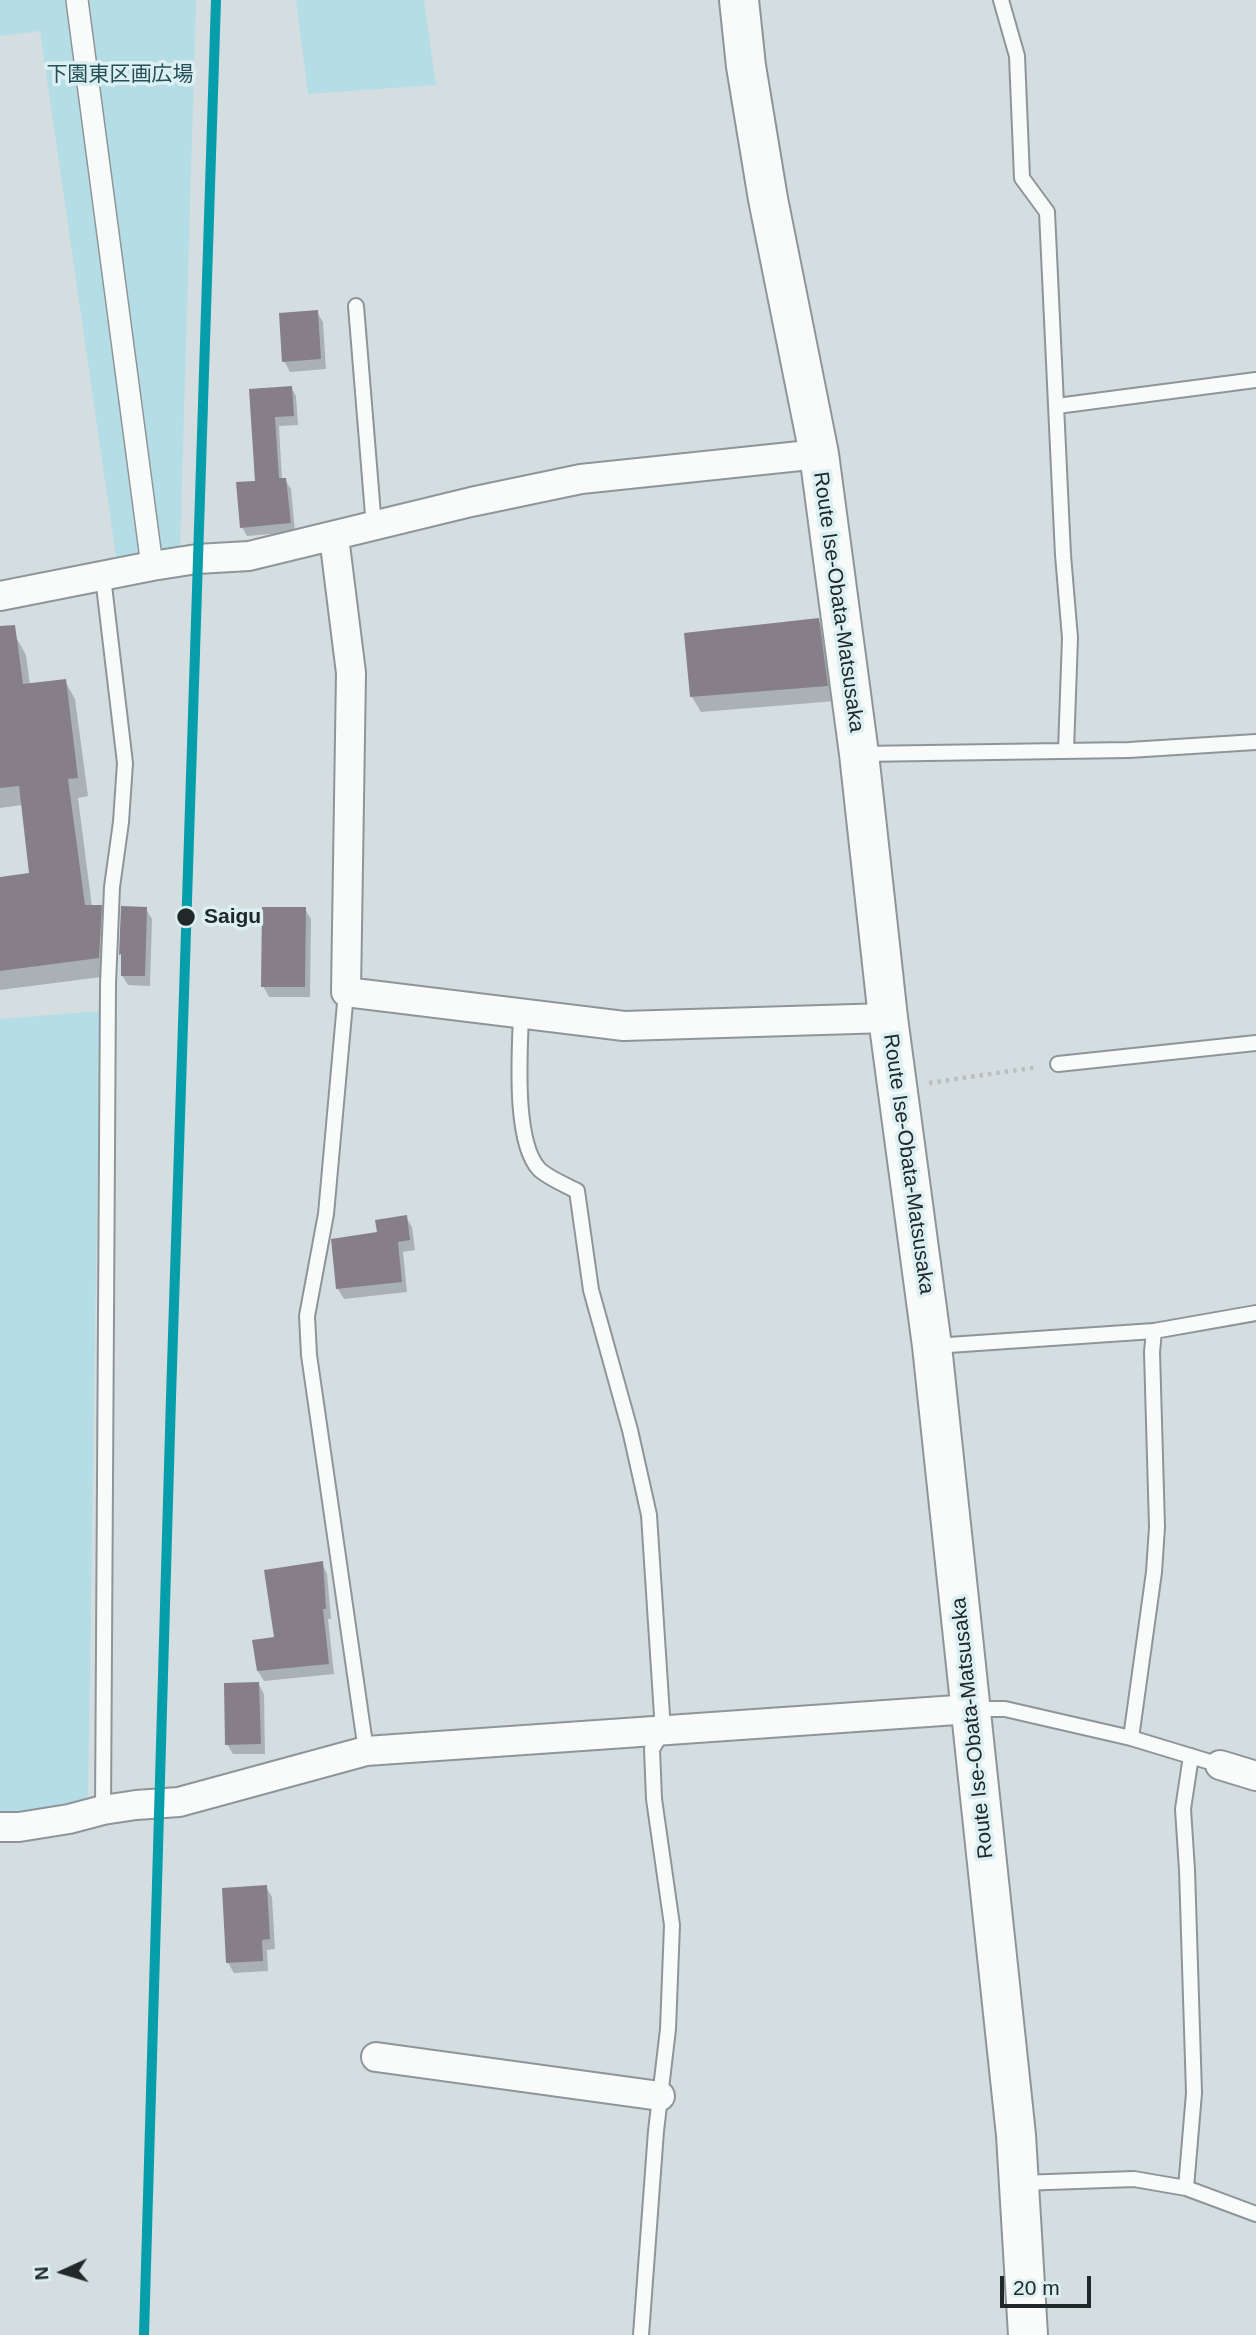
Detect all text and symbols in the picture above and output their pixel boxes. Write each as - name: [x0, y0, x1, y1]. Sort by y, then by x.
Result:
- park label: 下園東区画広場: [47, 62, 193, 88]
- street label: Route Ise-Obata-Matsusaka: [807, 470, 869, 734]
- place label: Saigu: [204, 904, 261, 930]
- marker: Saigu: [175, 906, 197, 928]
- street label: Route Ise-Obata-Matsusaka: [877, 1032, 939, 1296]
- street label: Route Ise-Obata-Matsusaka: [947, 1596, 999, 1860]
- north arrow: [28, 2237, 98, 2307]
- scale bar: [1004, 2262, 1095, 2306]
- text: N: [31, 2266, 53, 2281]
- text: 20 m: [1013, 2276, 1060, 2299]

